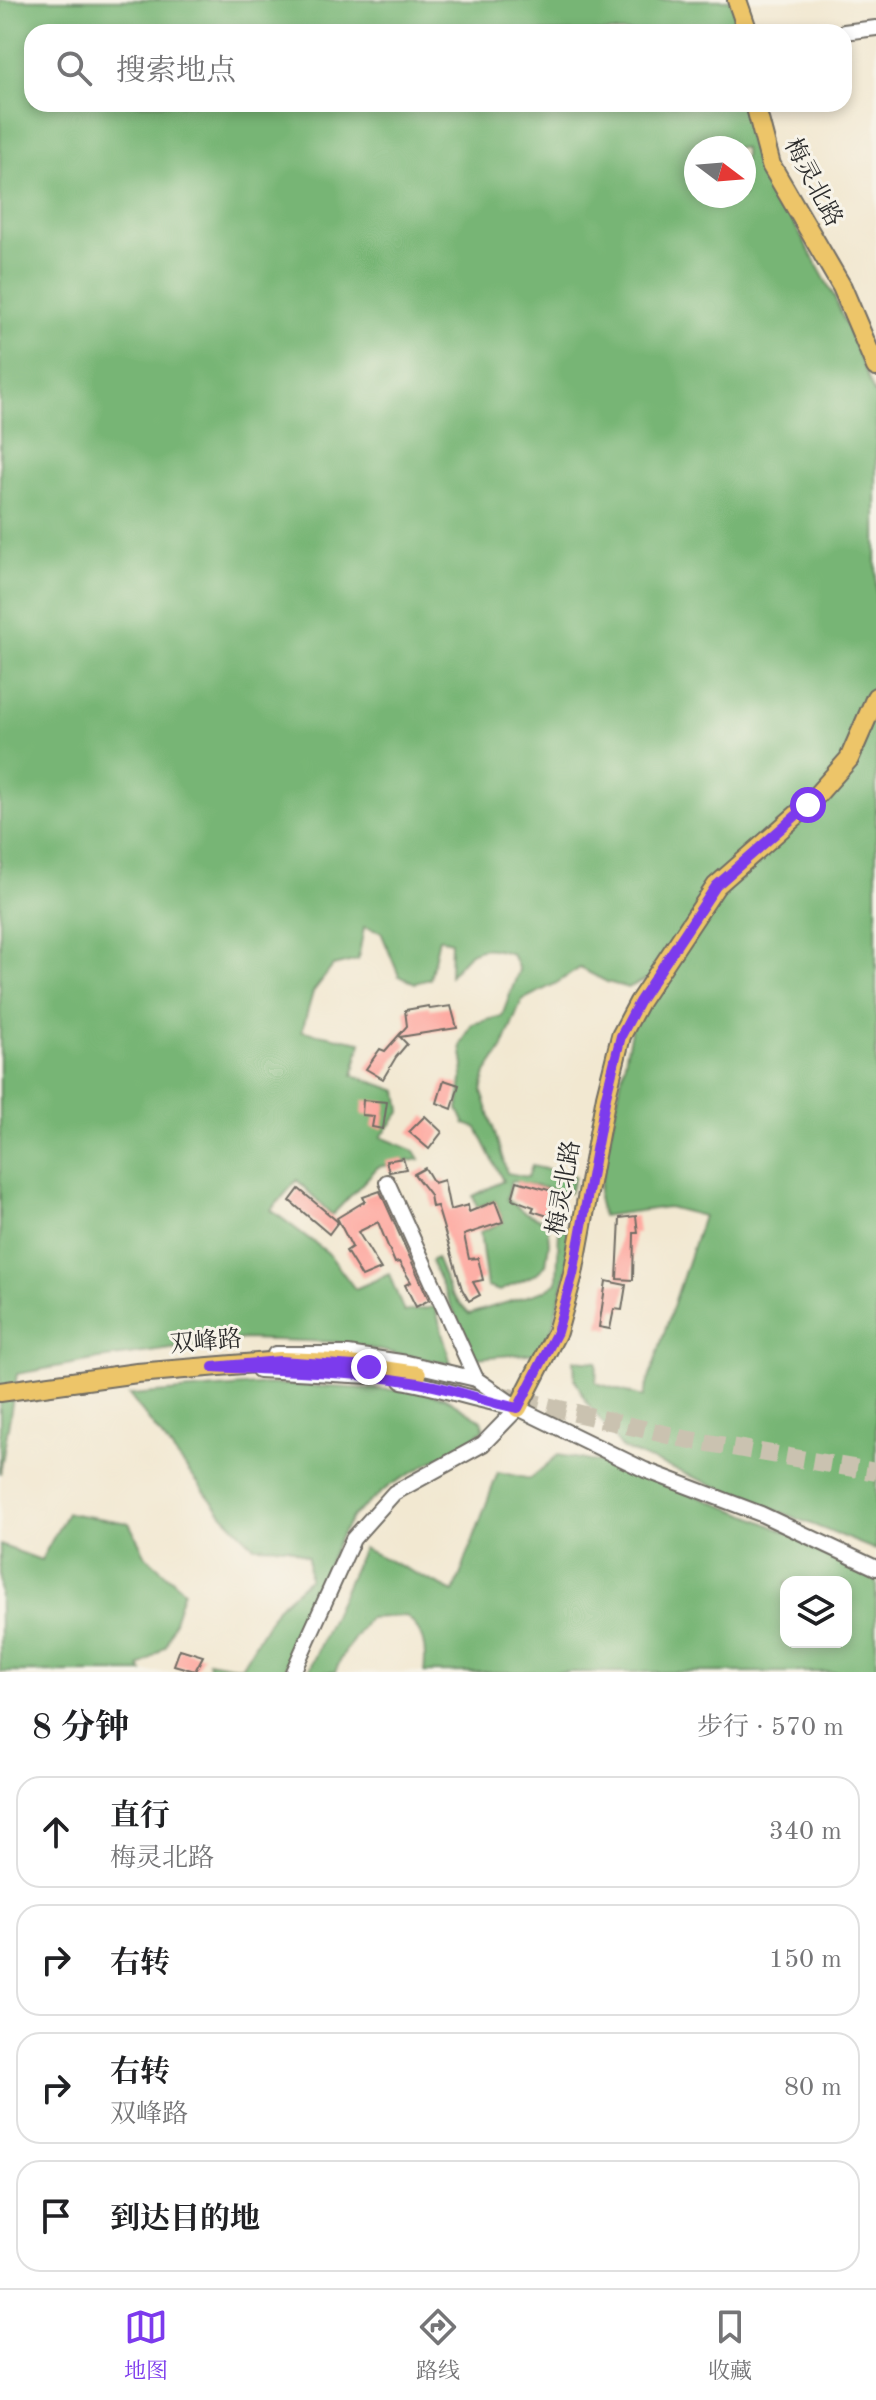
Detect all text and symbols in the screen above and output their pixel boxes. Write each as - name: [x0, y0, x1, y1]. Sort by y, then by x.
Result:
- search box: [24, 24, 852, 112]
- icon: search: [52, 46, 96, 90]
- text: 搜索地点: [116, 57, 236, 87]
- street label: 梅灵北路: [779, 134, 848, 231]
- north arrow: [684, 136, 756, 208]
- route start: [790, 787, 826, 823]
- street label: 梅灵北路: [542, 1138, 585, 1237]
- street label: 双峰路: [169, 1325, 243, 1358]
- route end: [351, 1349, 387, 1385]
- map controls: [780, 1576, 852, 1648]
- button: layers: [780, 1576, 852, 1648]
- text: 8 分钟: [32, 1712, 129, 1746]
- text: 步行 · 570 m: [697, 1715, 844, 1741]
- text: 直行: [110, 1802, 170, 1832]
- icon: ahead: [34, 1810, 78, 1854]
- text: 340 m: [769, 1819, 842, 1845]
- text: 梅灵北路: [110, 1846, 214, 1872]
- icon: right: [34, 1938, 78, 1982]
- text: 150 m: [769, 1947, 842, 1973]
- text: 右转: [110, 1949, 170, 1979]
- text: 右转: [110, 2058, 170, 2088]
- icon: right: [34, 2066, 78, 2110]
- text: 80 m: [784, 2075, 842, 2101]
- text: 双峰路: [110, 2102, 188, 2128]
- icon: arrive: [34, 2194, 78, 2238]
- text: 到达目的地: [110, 2205, 260, 2235]
- tab: 地图: [124, 2305, 168, 2386]
- tab: 路线: [416, 2305, 460, 2386]
- tab: 收藏: [708, 2305, 752, 2386]

